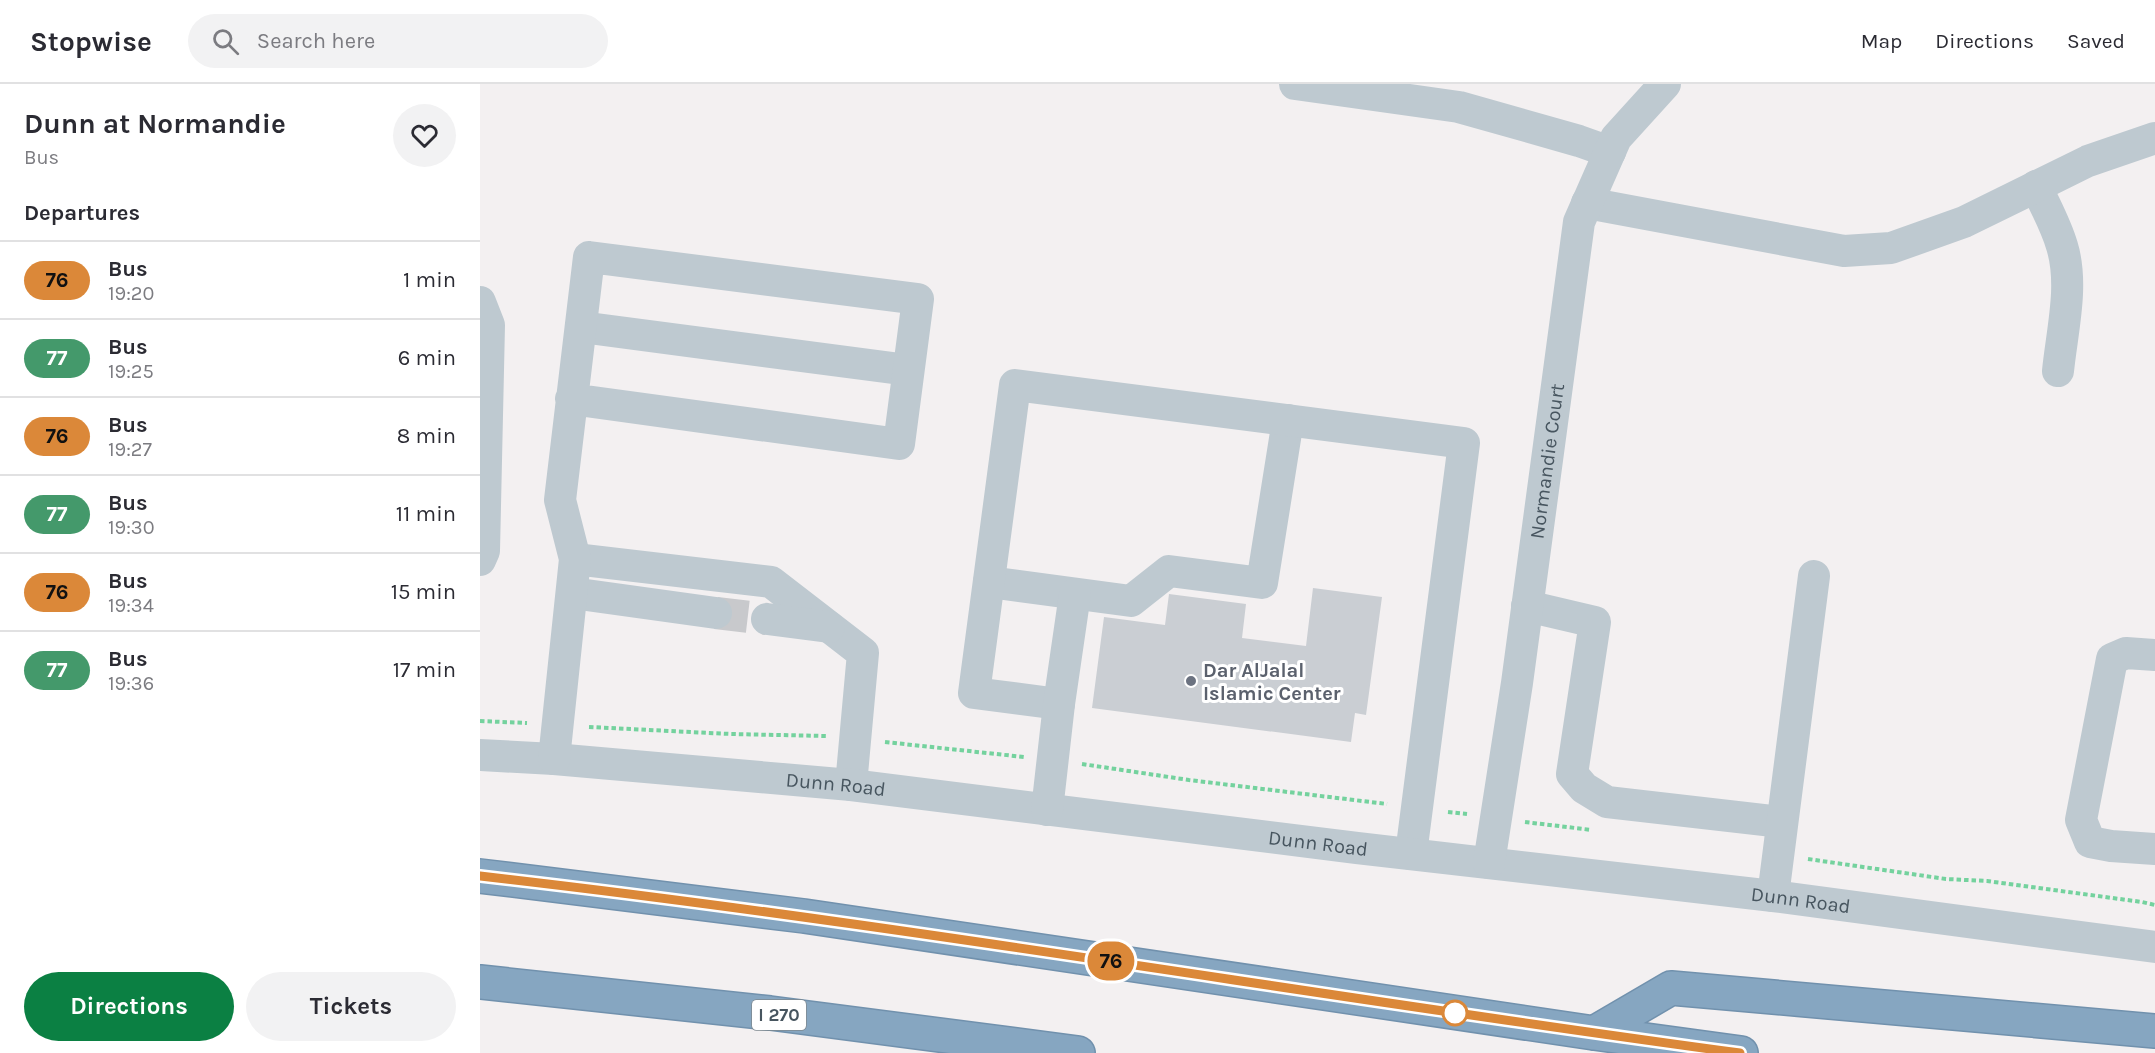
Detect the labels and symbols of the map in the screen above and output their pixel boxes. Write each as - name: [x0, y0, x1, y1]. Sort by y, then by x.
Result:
- street label: Normandie Court: [1525, 382, 1569, 540]
- place label: Dar AlJalal Islamic Center: [1203, 659, 1341, 705]
- marker: Dar AlJalal Islamic Center: [1184, 674, 1198, 688]
- street label: Dunn Road: [785, 768, 887, 801]
- street label: Dunn Road: [1267, 826, 1369, 861]
- street label: Dunn Road: [1750, 883, 1852, 918]
- line badge: 76: [1084, 942, 1138, 980]
- road number: I 270: [752, 1000, 806, 1030]
- unlabelled marker: [1442, 1000, 1468, 1026]

